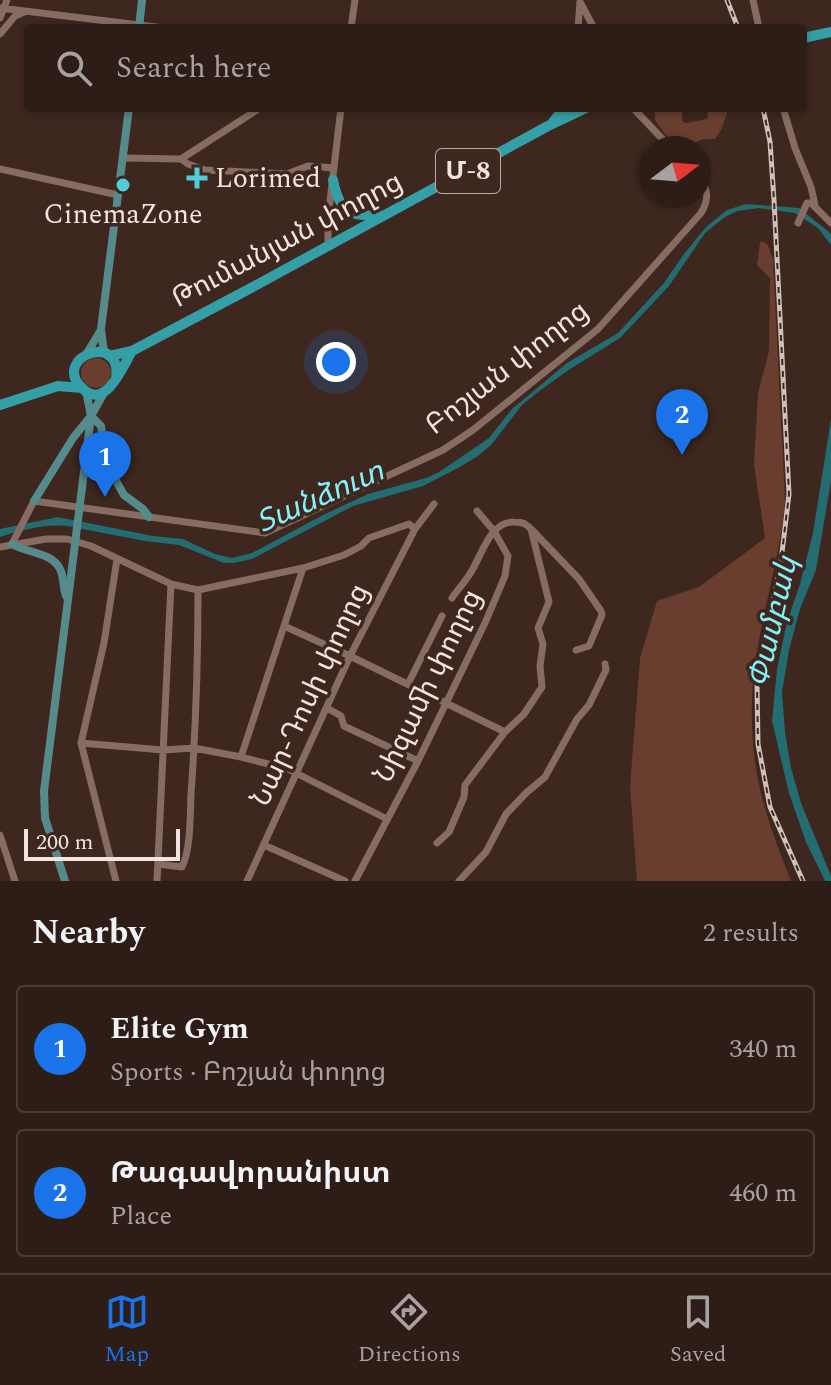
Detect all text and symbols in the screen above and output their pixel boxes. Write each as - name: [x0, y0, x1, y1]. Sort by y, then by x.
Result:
- search box: [24, 24, 807, 112]
- text: Search here: [116, 45, 272, 91]
- icon: search: [52, 46, 96, 90]
- north arrow: [639, 136, 711, 208]
- road number: Մ-8: [436, 149, 500, 193]
- place label: Lorimed: [215, 157, 321, 200]
- street label: Թումանյան փողոց: [164, 161, 410, 319]
- marker: Lorimed: [186, 167, 208, 189]
- marker: CinemaZone: [114, 176, 132, 194]
- place label: CinemaZone: [43, 193, 203, 236]
- street label: Բոշյան փողոց: [416, 290, 598, 446]
- your location: [316, 342, 356, 382]
- pin: 2: [656, 389, 708, 455]
- pin: 1: [79, 431, 131, 497]
- water label: Տանձուտ: [249, 448, 392, 546]
- water label: Փամբակ: [736, 551, 811, 692]
- street label: Նար-Դոսի փողոց: [239, 576, 381, 814]
- street label: Նիզամի փողոց: [363, 582, 493, 790]
- scale bar: [24, 825, 180, 861]
- text: 200 m: [36, 826, 93, 859]
- text: Nearby: [32, 907, 145, 959]
- text: 2 results: [703, 913, 799, 953]
- text: Elite Gym: [110, 1006, 249, 1052]
- text: 1: [53, 1029, 67, 1069]
- text: 340 m: [729, 1029, 797, 1069]
- text: Sports · Բոշյան փողոց: [110, 1052, 386, 1092]
- text: Թագավորանիստ: [110, 1150, 391, 1196]
- text: 2: [53, 1173, 67, 1213]
- text: 460 m: [729, 1173, 797, 1213]
- text: Place: [110, 1196, 172, 1236]
- tab: Map: [105, 1290, 149, 1371]
- tab: Directions: [358, 1290, 461, 1371]
- tab: Saved: [670, 1290, 726, 1371]

